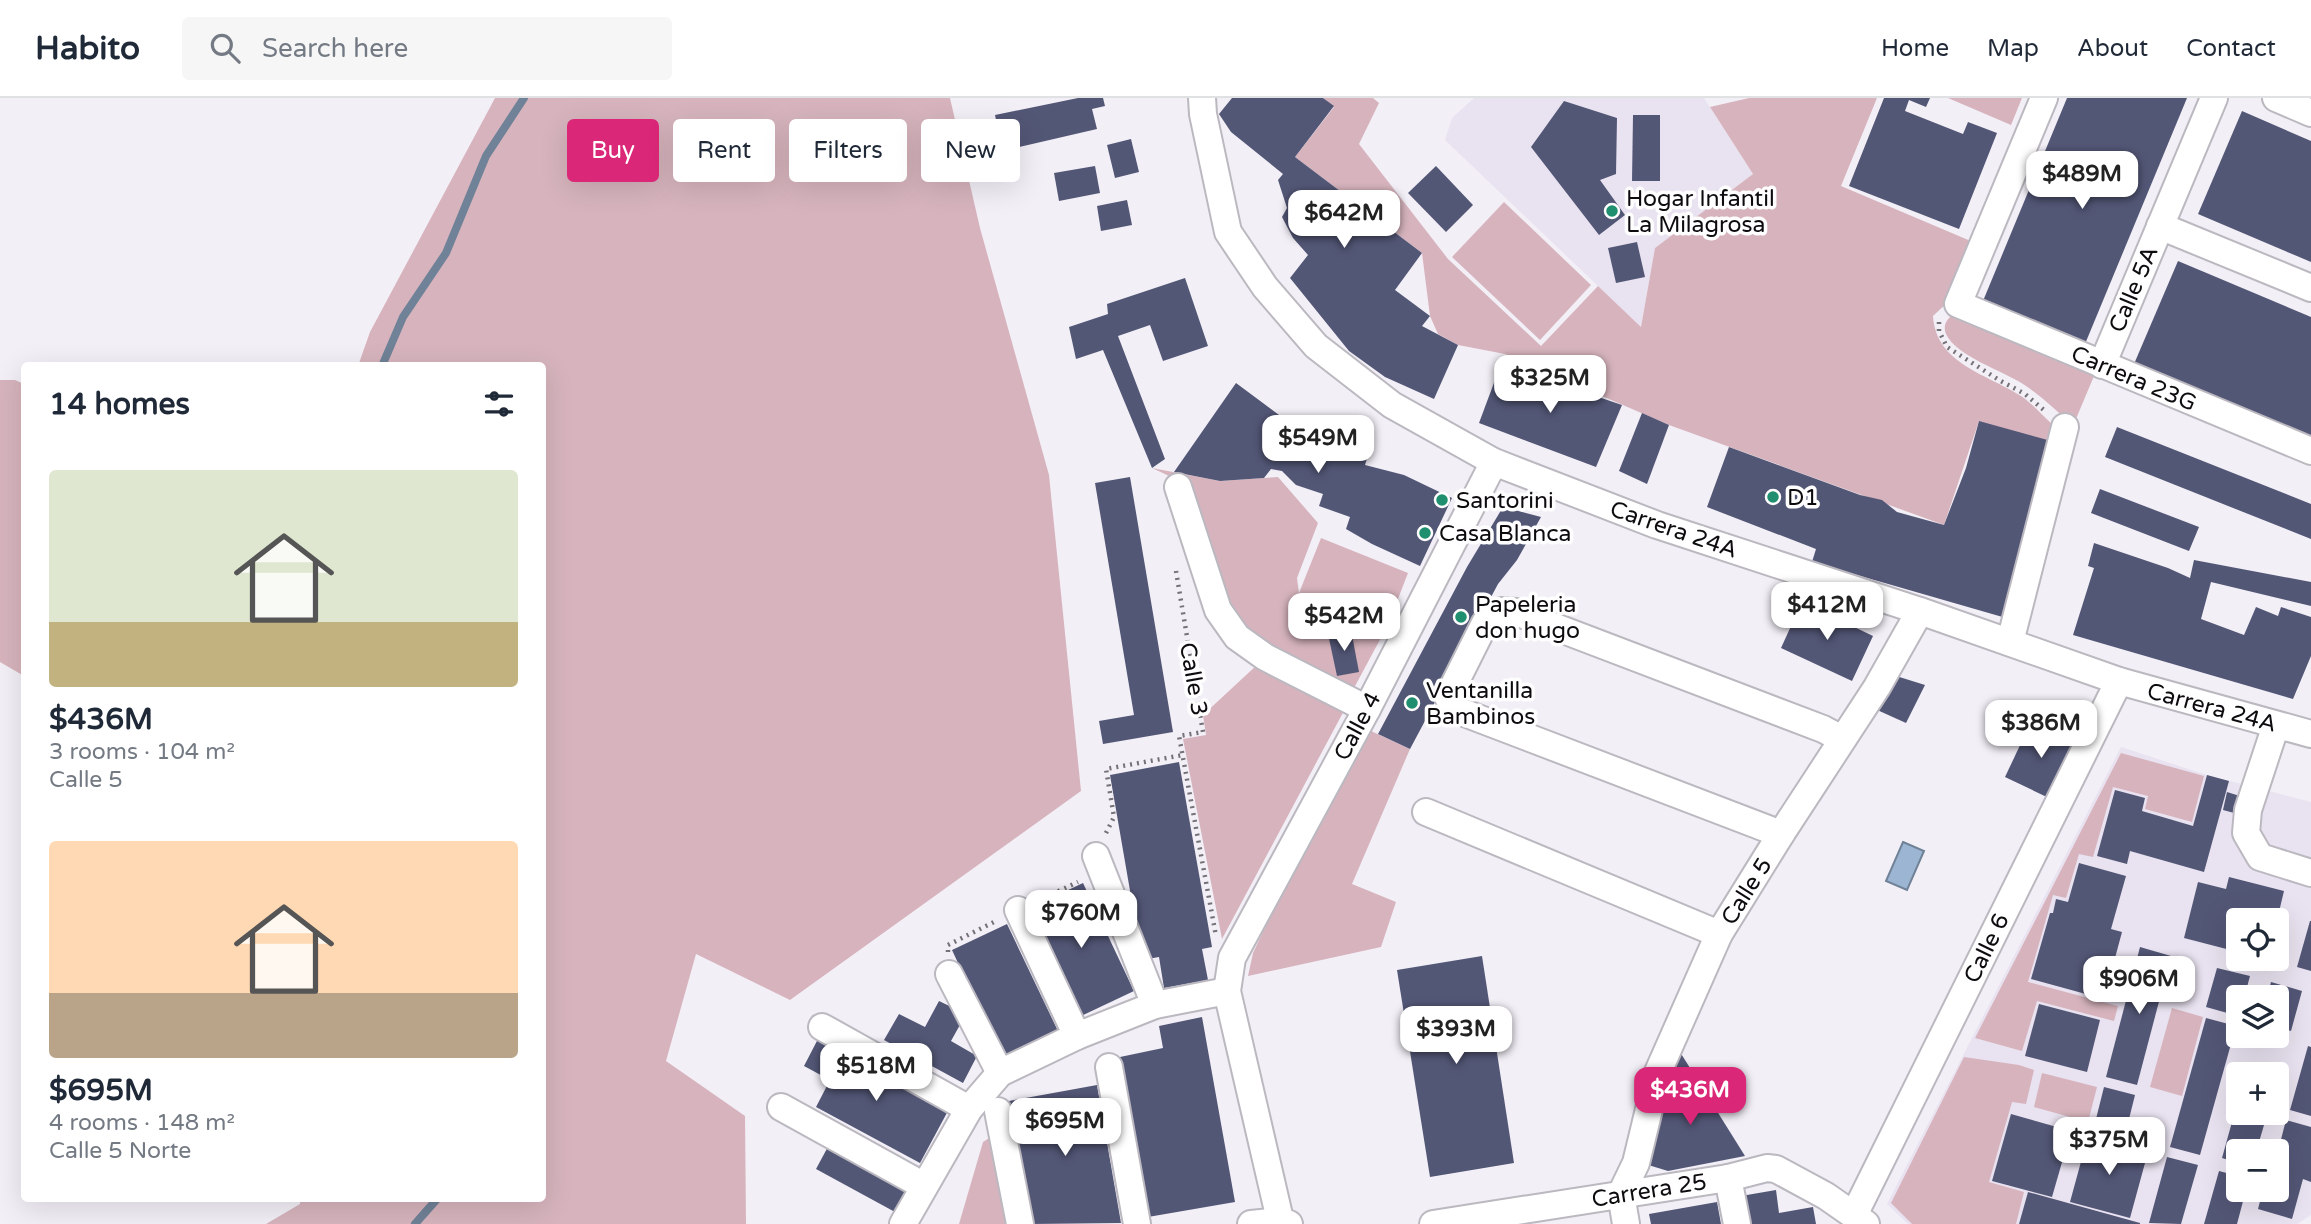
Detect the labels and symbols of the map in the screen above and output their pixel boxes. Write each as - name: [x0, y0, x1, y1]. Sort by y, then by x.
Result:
- pin: $489M: [2033, 152, 2131, 211]
- place label: Hogar Infantil La Milagrosa: [1626, 185, 1775, 239]
- pin: $642M: [1295, 190, 1393, 250]
- marker: Hogar Infantil La Milagrosa: [1604, 203, 1620, 219]
- street label: Calle 5A: [2103, 242, 2165, 337]
- street label: Carrera 23G: [2067, 340, 2200, 418]
- pin: $325M: [1501, 356, 1599, 415]
- pin: $549M: [1269, 416, 1367, 475]
- place label: D1: [1787, 484, 1819, 512]
- place label: Santorini: [1456, 487, 1554, 515]
- marker: D1: [1765, 489, 1781, 505]
- marker: Santorini: [1434, 492, 1450, 508]
- street label: Carrera 24A: [1606, 495, 1741, 565]
- place label: Casa Blanca: [1439, 520, 1571, 548]
- marker: Casa Blanca: [1417, 525, 1433, 541]
- pin: $412M: [1778, 582, 1876, 642]
- place label: Papeleria don hugo: [1475, 591, 1580, 645]
- pin: $542M: [1295, 594, 1393, 653]
- marker: Papeleria don hugo: [1453, 609, 1469, 625]
- street label: Calle 3: [1173, 640, 1213, 718]
- place label: Ventanilla Bambinos: [1426, 677, 1535, 731]
- street label: Carrera 24A: [2144, 677, 2280, 739]
- street label: Calle 4: [1328, 687, 1388, 766]
- marker: Ventanilla Bambinos: [1404, 695, 1420, 711]
- pin: $386M: [1992, 700, 2090, 760]
- street label: Calle 5: [1715, 853, 1778, 930]
- pin: $760M: [1032, 890, 1130, 950]
- street label: Calle 6: [1958, 909, 2016, 988]
- pin: $906M: [2090, 956, 2188, 1016]
- pin: $393M: [1407, 1006, 1505, 1066]
- pin: $518M: [827, 1044, 925, 1103]
- pin: $436M: [1641, 1068, 1739, 1127]
- pin: $695M: [1016, 1098, 1114, 1158]
- pin: $375M: [2060, 1118, 2158, 1177]
- street label: Carrera 25: [1590, 1168, 1709, 1214]

